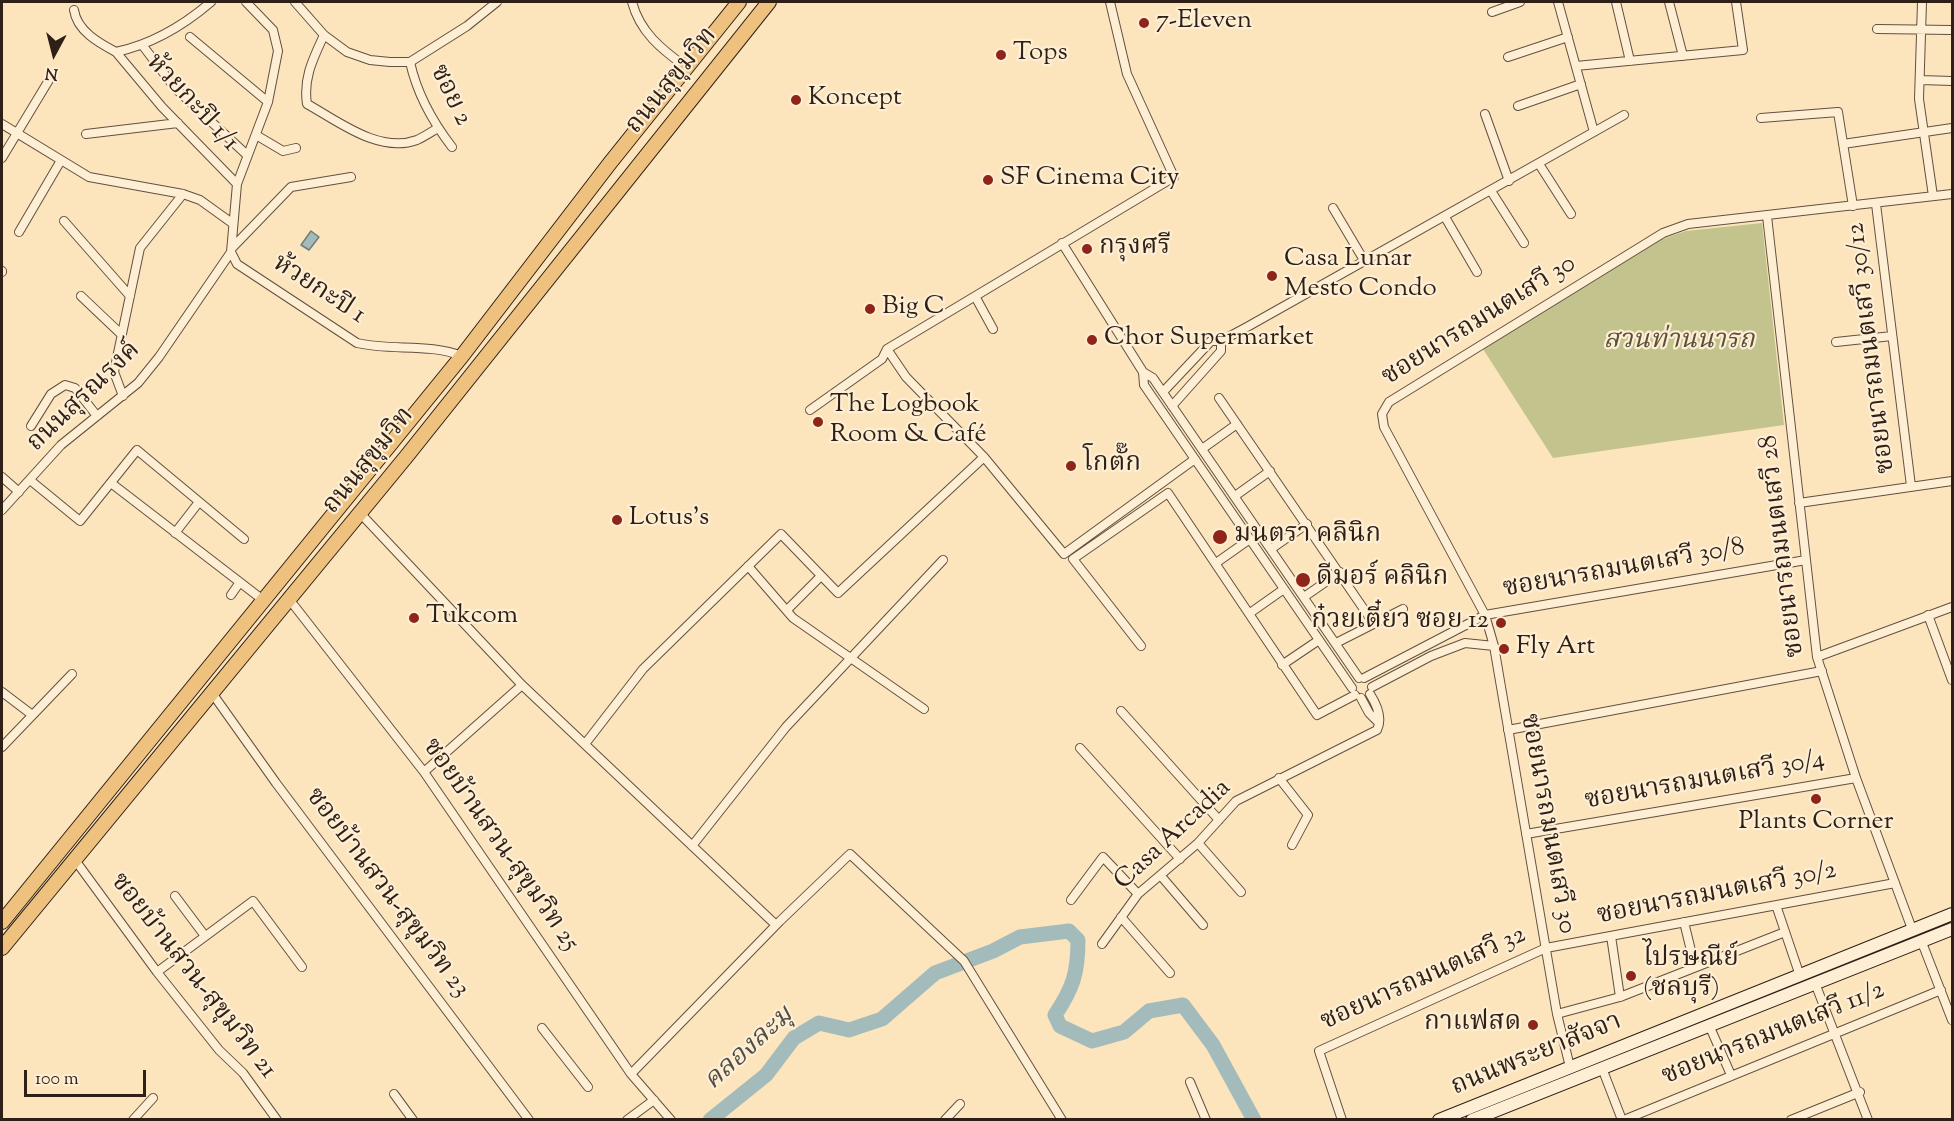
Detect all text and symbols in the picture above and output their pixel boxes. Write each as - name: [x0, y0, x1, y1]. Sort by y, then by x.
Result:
- place label: 7-Eleven: [1156, 7, 1252, 39]
- marker: 7-Eleven: [1137, 16, 1151, 30]
- street label: ถนนสุขุมวิท: [621, 22, 725, 142]
- north arrow: [24, 24, 84, 84]
- place label: Tops: [1013, 39, 1068, 71]
- marker: Tops: [994, 48, 1008, 62]
- street label: ห้วยกะปิ 1/1: [138, 49, 244, 159]
- text: N: [44, 60, 59, 85]
- street label: ซอย 2: [421, 60, 477, 132]
- place label: Koncept: [808, 84, 902, 116]
- marker: Koncept: [789, 93, 803, 107]
- place label: SF Cinema City: [1000, 164, 1179, 196]
- marker: SF Cinema City: [981, 173, 995, 187]
- street label: ซอยนารถมนตเสวี 30/12: [1842, 221, 1904, 475]
- place label: กรุงศรี: [1099, 233, 1171, 265]
- marker: กรุงศรี: [1080, 242, 1094, 256]
- place label: Casa Lunar Mesto Condo: [1284, 245, 1437, 306]
- street label: ห้วยกะปิ 1: [266, 249, 370, 333]
- street label: ซอยนารถมนตเสวี 30: [1377, 250, 1583, 394]
- marker: Casa Lunar Mesto Condo: [1265, 269, 1279, 283]
- place label: Big C: [882, 293, 945, 325]
- marker: Big C: [863, 302, 877, 316]
- place label: Chor Supermarket: [1104, 324, 1314, 356]
- park label: สวนท่านนารถ: [1603, 327, 1755, 359]
- marker: Chor Supermarket: [1085, 333, 1099, 347]
- street label: ถนนสุรณรงค์: [22, 336, 148, 460]
- place label: The Logbook Room & Café: [830, 391, 987, 452]
- street label: ถนนสุขุมวิท: [318, 402, 422, 522]
- marker: The Logbook Room & Café: [811, 415, 825, 429]
- street label: ซอยนารถมนตเสวี 28: [1755, 433, 1813, 659]
- place label: โกตั๊ก: [1083, 450, 1141, 482]
- marker: โกตั๊ก: [1064, 459, 1078, 473]
- place label: Lotus's: [629, 504, 709, 536]
- marker: Lotus's: [610, 513, 624, 527]
- place label: มนตรา คลินิก: [1234, 521, 1381, 553]
- marker: มนตรา คลินิก: [1211, 528, 1229, 546]
- street label: ซอยนารถมนตเสวี 30/8: [1501, 533, 1747, 607]
- place label: ดีมอร์ คลินิก: [1316, 564, 1448, 596]
- marker: ดีมอร์ คลินิก: [1294, 571, 1312, 589]
- place label: Tukcom: [426, 602, 518, 634]
- place label: ก๋วยเตี๋ยว ซอย 12: [1311, 607, 1489, 639]
- marker: Tukcom: [407, 611, 421, 625]
- marker: ก๋วยเตี๋ยว ซอย 12: [1494, 616, 1508, 630]
- place label: Fly Art: [1516, 633, 1595, 665]
- marker: Fly Art: [1497, 642, 1511, 656]
- street label: ซอยนารถมนตเสวี 30: [1511, 712, 1581, 936]
- street label: ซอยบ้านสวน-สุขุมวิท 25: [414, 734, 584, 958]
- street label: ซอยนารถมนตเสวี 30/4: [1583, 746, 1827, 818]
- street label: Casa Arcadia: [1109, 774, 1239, 898]
- street label: ซอยบ้านสวน-สุขุมวิท 23: [297, 783, 475, 1005]
- marker: Plants Corner: [1809, 792, 1823, 806]
- place label: Plants Corner: [1739, 808, 1893, 840]
- street label: ซอยนารถมนตเสวี 30/2: [1595, 856, 1839, 934]
- street label: ซอยบ้านสวน-สุขุมวิท 21: [102, 868, 282, 1086]
- street label: ซอยนารถมนตเสวี 32: [1317, 921, 1531, 1039]
- place label: ไปรษณีย์ (ชลบุรี): [1643, 945, 1739, 1006]
- marker: ไปรษณีย์ (ชลบุรี): [1624, 969, 1638, 983]
- street label: ซอยนารถมนตเสวี 11/2: [1658, 976, 1890, 1094]
- water label: คลองละมุ: [699, 1001, 801, 1099]
- street label: ถนนพระยาสัจจา: [1447, 1008, 1627, 1104]
- place label: กาแฟสด: [1424, 1009, 1521, 1041]
- marker: กาแฟสด: [1526, 1018, 1540, 1032]
- scale bar: [27, 1058, 148, 1096]
- text: 100 m: [35, 1067, 79, 1093]

